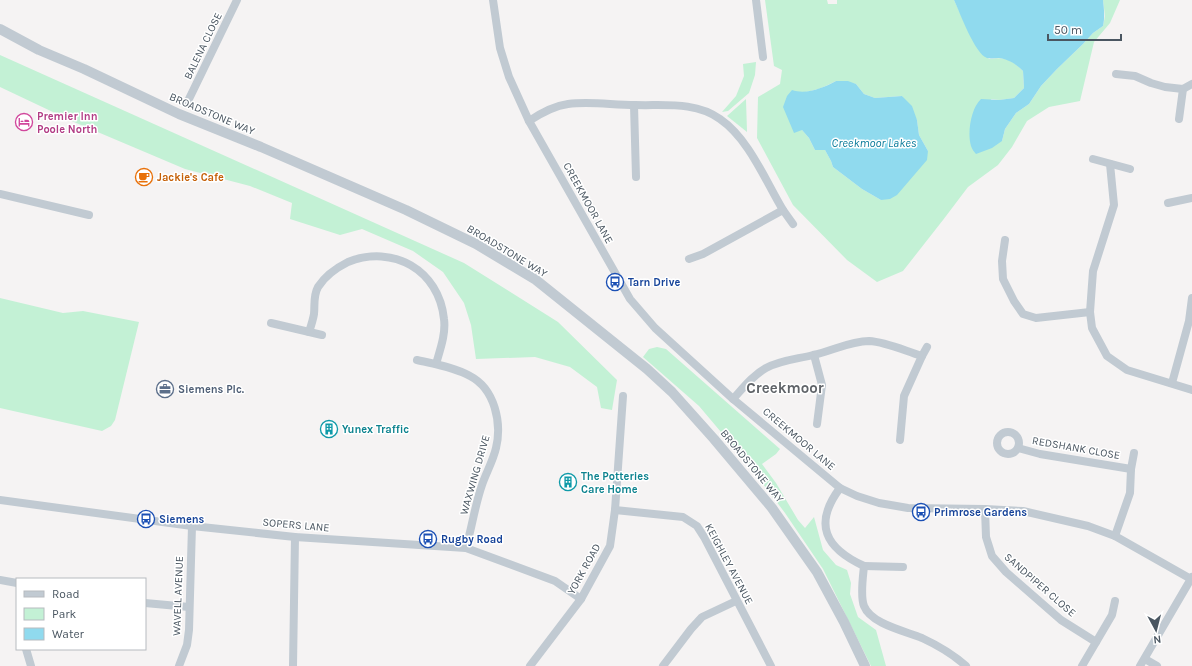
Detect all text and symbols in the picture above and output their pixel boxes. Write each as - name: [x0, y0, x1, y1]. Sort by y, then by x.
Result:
- street label: BALENA CLOSE: [181, 10, 225, 82]
- scale bar: [1048, 16, 1121, 42]
- text: 50 m: [1054, 23, 1082, 37]
- street label: BROADSTONE WAY: [167, 90, 257, 138]
- place label: Premier Inn Poole North: [37, 110, 98, 136]
- hotel icon: Premier Inn Poole North: [14, 112, 34, 132]
- water label: Creekmoor Lakes: [832, 136, 917, 150]
- street label: CREEKMOOR LANE: [560, 160, 616, 246]
- cafe icon: Jackie's Cafe: [134, 167, 154, 187]
- place label: Jackie's Cafe: [157, 171, 224, 184]
- street label: BROADSTONE WAY: [464, 222, 550, 280]
- bus stop icon: Tarn Drive: [605, 272, 625, 292]
- place label: Tarn Drive: [628, 276, 680, 289]
- office icon: Siemens Plc.: [155, 379, 175, 399]
- district label: Creekmoor: [746, 379, 824, 397]
- place label: Siemens Plc.: [178, 383, 245, 396]
- street label: CREEKMOOR LANE: [760, 405, 838, 473]
- building icon: Yunex Traffic: [319, 419, 339, 439]
- place label: Yunex Traffic: [342, 423, 409, 436]
- street label: BROADSTONE WAY: [718, 427, 786, 505]
- street label: WAXWING DRIVE: [457, 434, 493, 516]
- street label: REDSHANK CLOSE: [1031, 434, 1121, 462]
- place label: The Potteries Care Home: [581, 470, 649, 496]
- building icon: The Potteries Care Home: [558, 472, 578, 492]
- bus stop icon: Primrose Gardens: [911, 502, 931, 522]
- place label: Primrose Gardens: [934, 506, 1027, 519]
- bus stop icon: Siemens: [136, 509, 156, 529]
- place label: Siemens: [159, 513, 205, 526]
- street label: SOPERS LANE: [262, 516, 330, 534]
- street label: KEIGHLEY AVENUE: [702, 521, 756, 607]
- bus stop icon: Rugby Road: [418, 529, 438, 549]
- place label: Rugby Road: [441, 533, 503, 546]
- street label: YORK ROAD: [565, 541, 603, 597]
- street label: SANDPIPER CLOSE: [1002, 550, 1078, 620]
- street label: WAVELL AVENUE: [170, 556, 186, 636]
- legend: [16, 578, 146, 650]
- text: Road: [52, 587, 80, 601]
- text: Park: [52, 607, 77, 621]
- north arrow: [1136, 610, 1176, 650]
- text: Water: [52, 627, 85, 641]
- text: N: [1152, 632, 1162, 646]

